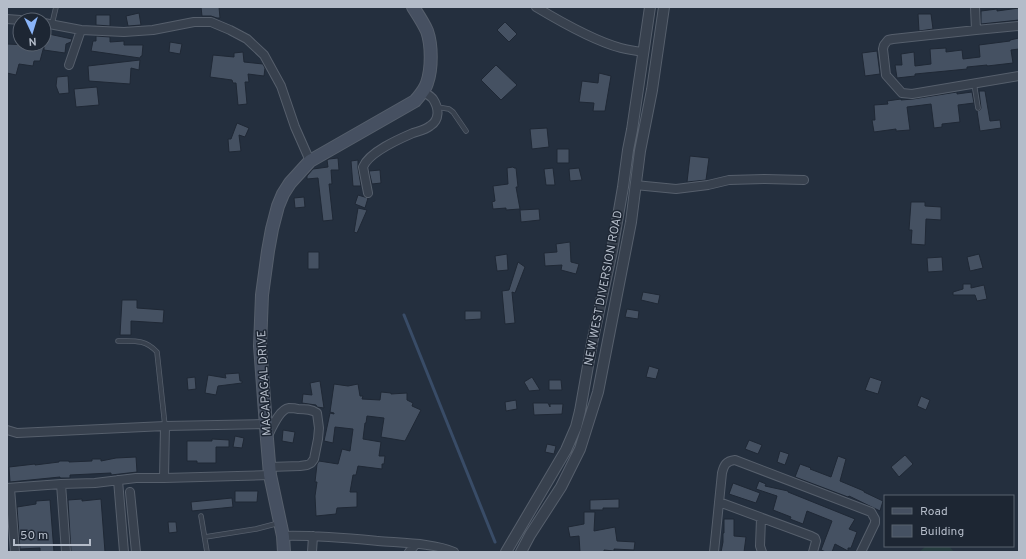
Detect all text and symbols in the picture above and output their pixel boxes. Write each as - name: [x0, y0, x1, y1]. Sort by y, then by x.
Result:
- north arrow: [12, 12, 52, 52]
- text: N: [28, 34, 37, 48]
- street label: NEW WEST DIVERSION ROAD: [581, 209, 627, 367]
- street label: MACAPAGAL DRIVE: [254, 330, 276, 436]
- legend: [884, 495, 1014, 547]
- text: Road: [920, 504, 948, 520]
- scale bar: [14, 521, 90, 547]
- text: Building: [920, 524, 964, 540]
- text: 50 m: [20, 528, 48, 544]

